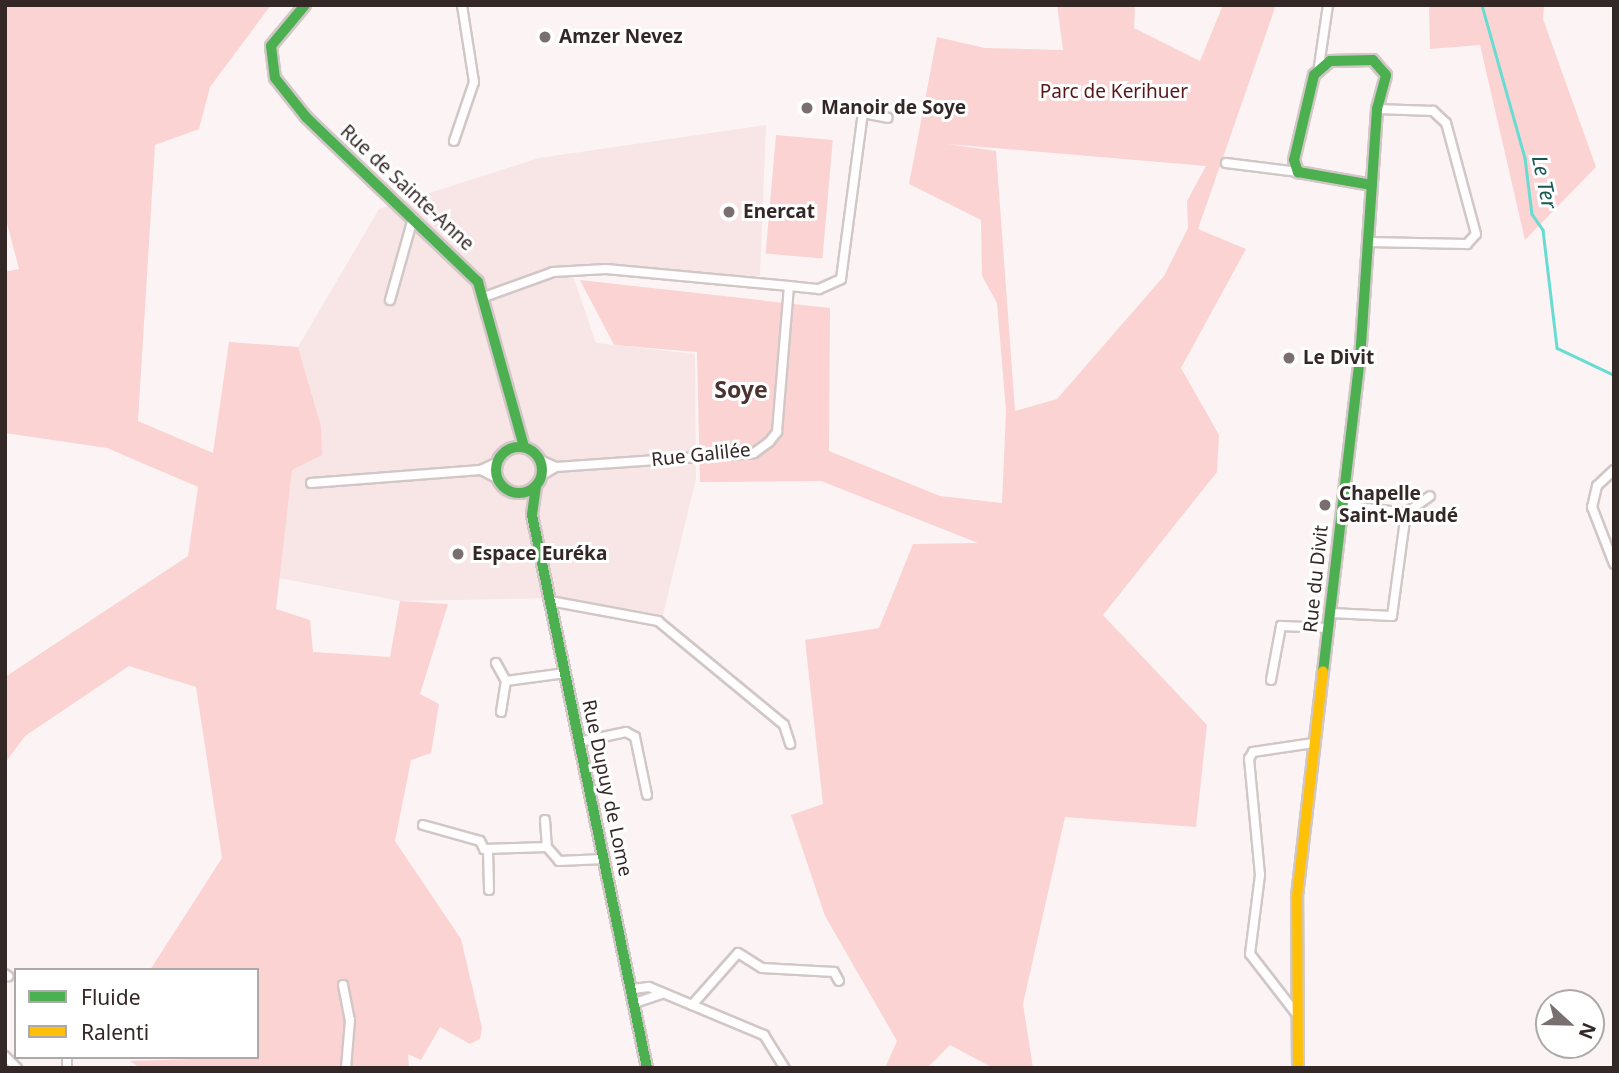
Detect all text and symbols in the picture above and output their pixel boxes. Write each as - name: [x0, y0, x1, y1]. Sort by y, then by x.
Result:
- place label: Amzer Nevez: [559, 26, 683, 48]
- marker: Amzer Nevez: [537, 29, 553, 45]
- park label: Parc de Kerihuer: [1040, 81, 1188, 103]
- place label: Manoir de Soye: [821, 97, 966, 119]
- marker: Manoir de Soye: [799, 100, 815, 116]
- street label: Rue de Sainte-Anne: [335, 120, 479, 256]
- water label: Le Ter: [1527, 153, 1563, 211]
- place label: Enercat: [743, 201, 815, 223]
- marker: Enercat: [721, 204, 737, 220]
- place label: Le Divit: [1303, 347, 1374, 369]
- marker: Le Divit: [1281, 350, 1297, 366]
- district label: Soye: [714, 375, 768, 403]
- street label: Rue Galilée: [650, 438, 752, 472]
- place label: Chapelle Saint-Maudé: [1339, 483, 1458, 527]
- marker: Chapelle Saint-Maudé: [1317, 497, 1333, 513]
- street label: Rue du Divit: [1299, 524, 1333, 634]
- place label: Espace Euréka: [472, 543, 607, 565]
- marker: Espace Euréka: [450, 546, 466, 562]
- street label: Rue Dupuy de Lome: [577, 698, 637, 878]
- legend: [14, 968, 259, 1059]
- text: Fluide: [81, 983, 140, 1011]
- north arrow: [1535, 989, 1605, 1059]
- text: Ralenti: [81, 1018, 149, 1046]
- text: N: [1573, 1019, 1603, 1043]

